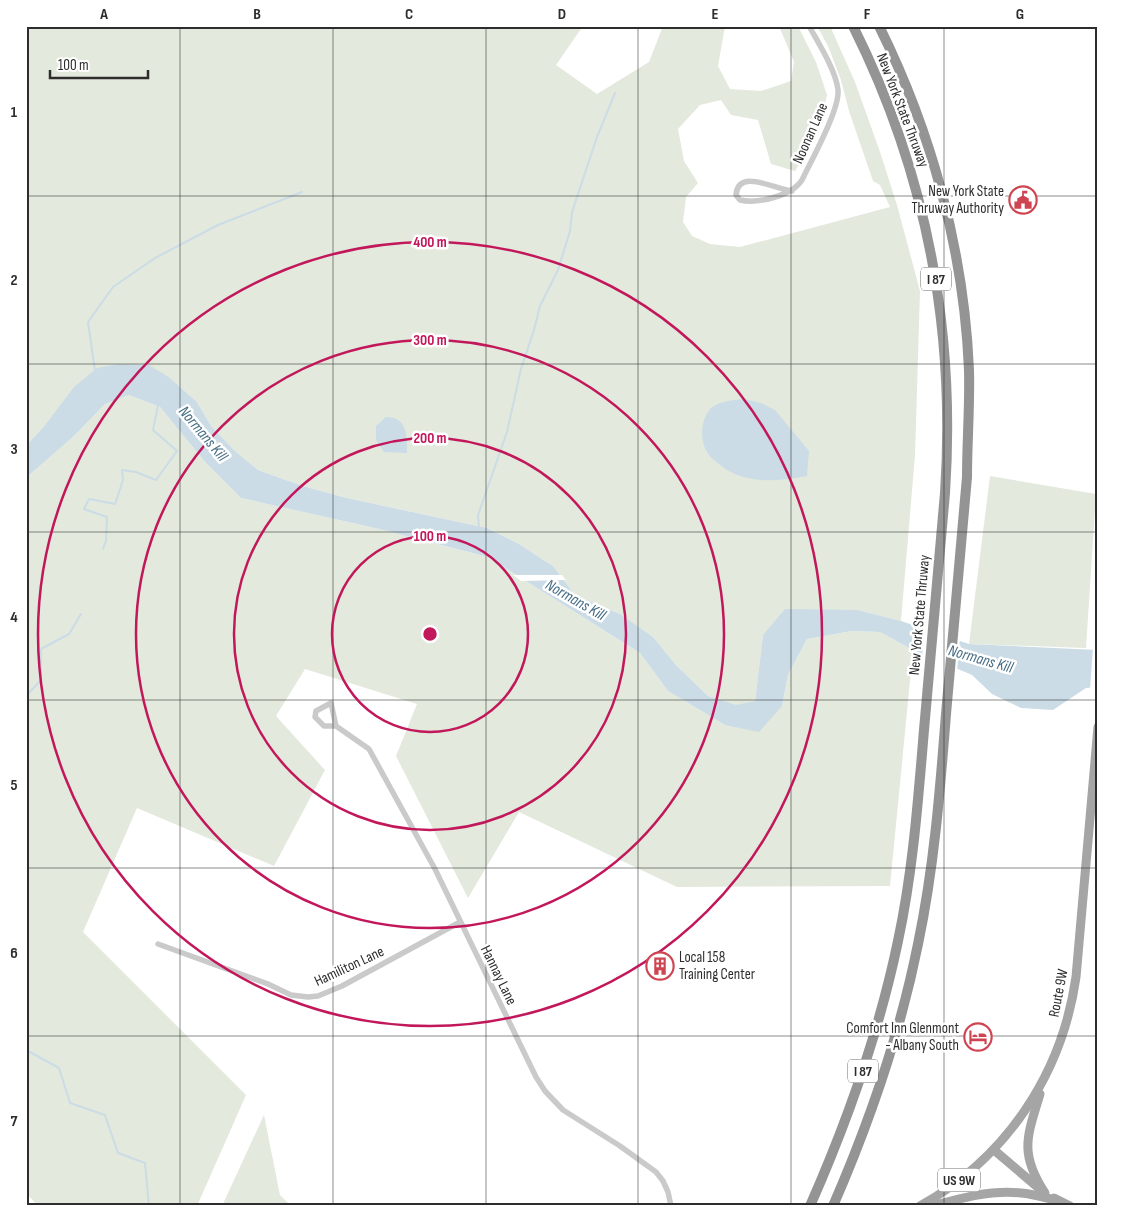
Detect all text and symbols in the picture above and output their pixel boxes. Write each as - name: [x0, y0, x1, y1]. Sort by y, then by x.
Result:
- text: A: [99, 5, 108, 24]
- text: B: [253, 5, 261, 24]
- text: C: [405, 5, 413, 24]
- text: D: [558, 5, 566, 24]
- text: E: [712, 5, 719, 24]
- text: F: [864, 5, 871, 24]
- text: G: [1016, 5, 1024, 24]
- scale bar: [50, 48, 148, 80]
- street label: New York State Thruway: [872, 50, 933, 170]
- text: 100 m: [58, 56, 89, 75]
- street label: Noonan Lane: [789, 100, 832, 167]
- text: 1: [11, 103, 18, 122]
- place label: New York State Thruway Authority: [912, 182, 1004, 218]
- public building icon: New York State Thruway Authority: [1008, 185, 1038, 215]
- text: 400 m: [413, 233, 447, 252]
- road number: I 87: [921, 268, 951, 290]
- text: 2: [10, 271, 18, 290]
- text: 300 m: [413, 331, 447, 350]
- water label: Normans Kill: [174, 402, 232, 466]
- text: 200 m: [413, 429, 447, 448]
- text: 3: [10, 440, 18, 459]
- text: 100 m: [414, 527, 446, 546]
- street label: New York State Thruway: [905, 554, 934, 676]
- water label: Normans Kill: [542, 576, 610, 626]
- text: 4: [10, 608, 18, 627]
- centre of rings: [421, 625, 439, 643]
- water label: Normans Kill: [946, 641, 1016, 678]
- text: 5: [10, 776, 18, 795]
- street label: Hamiliton Lane: [311, 942, 387, 991]
- street label: Hannay Lane: [476, 942, 521, 1008]
- text: 6: [10, 944, 18, 963]
- place label: Local 158 Training Center: [679, 948, 756, 984]
- building icon: Local 158 Training Center: [645, 951, 675, 981]
- street label: Route 9W: [1045, 967, 1072, 1019]
- place label: Comfort Inn Glenmont - Albany South: [846, 1019, 959, 1055]
- hotel icon: Comfort Inn Glenmont - Albany South: [963, 1022, 993, 1052]
- road number: I 87: [848, 1060, 878, 1082]
- text: 7: [11, 1112, 18, 1131]
- road number: US 9W: [938, 1168, 980, 1192]

